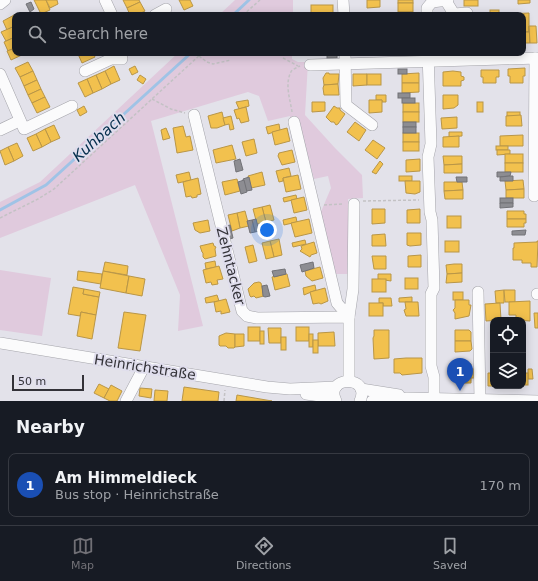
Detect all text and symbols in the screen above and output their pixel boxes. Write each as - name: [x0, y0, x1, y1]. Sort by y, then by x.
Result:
- search box: [12, 12, 526, 56]
- icon: search: [26, 23, 48, 45]
- text: Search here: [58, 25, 148, 43]
- water label: Kuhbach: [69, 109, 129, 165]
- your location: [257, 220, 277, 240]
- street label: Zehntacker: [214, 225, 248, 307]
- map controls: [490, 317, 526, 389]
- button: locate: [490, 317, 526, 353]
- street label: Heinrichstraße: [93, 351, 197, 383]
- button: layers: [490, 353, 526, 389]
- pin: 1: [447, 358, 473, 391]
- scale bar: [12, 373, 84, 392]
- text: 50 m: [18, 375, 46, 388]
- text: Nearby: [16, 417, 85, 437]
- text: Am Himmeldieck: [55, 469, 197, 487]
- text: 1: [25, 478, 35, 493]
- text: 170 m: [479, 478, 521, 493]
- text: Bus stop · Heinrichstraße: [55, 487, 219, 502]
- tab: Map: [71, 535, 94, 572]
- tab: Directions: [236, 535, 291, 572]
- tab: Saved: [433, 535, 467, 572]

